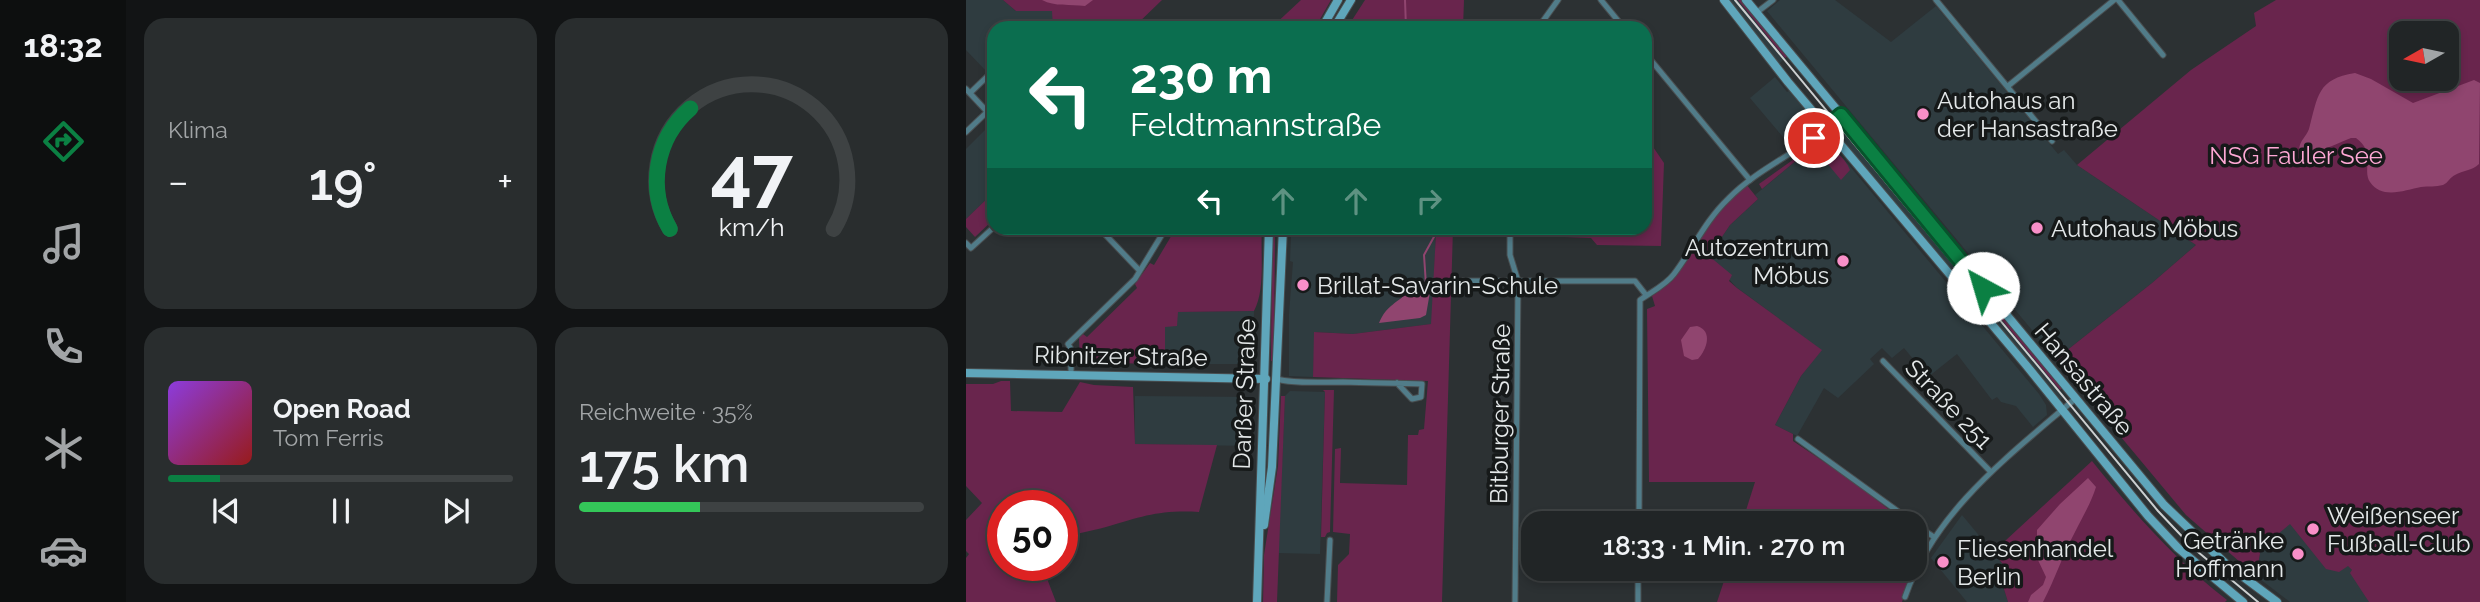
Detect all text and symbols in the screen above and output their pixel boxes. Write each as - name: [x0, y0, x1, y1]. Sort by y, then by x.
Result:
- north arrow: [2389, 21, 2459, 91]
- map controls: [2389, 21, 2459, 91]
- text: 18:32: [24, 27, 102, 64]
- text: 230 m: [1130, 47, 1272, 104]
- icon: left: [1015, 49, 1106, 140]
- place label: Autohaus an der Hansastraße: [1937, 86, 2118, 143]
- text: Feldtmannstraße: [1130, 106, 1381, 143]
- marker: Autohaus an der Hansastraße: [1915, 106, 1931, 122]
- pin: [1784, 108, 1844, 168]
- text: Klima: [168, 116, 228, 143]
- icon: directions: [39, 117, 88, 166]
- icon: arrive: [1795, 119, 1833, 157]
- text: 47: [710, 132, 793, 217]
- park label: NSG Fauler See: [2209, 141, 2383, 170]
- text: 19°: [309, 151, 377, 212]
- text: −: [168, 159, 188, 204]
- text: +: [497, 159, 513, 204]
- icon: left: [1191, 182, 1229, 220]
- icon: ahead: [1264, 182, 1302, 220]
- icon: ahead: [1337, 182, 1375, 220]
- icon: right: [1410, 182, 1448, 220]
- text: km/h: [719, 212, 784, 242]
- place label: Autohaus Möbus: [2051, 214, 2238, 243]
- icon: music: [39, 219, 88, 268]
- marker: Autohaus Möbus: [2029, 220, 2045, 236]
- place label: Autozentrum Möbus: [1685, 233, 1829, 290]
- position arrow: [1946, 251, 2020, 325]
- marker: Autozentrum Möbus: [1835, 253, 1851, 269]
- place label: Brillat-Savarin-Schule: [1317, 271, 1558, 300]
- marker: Brillat-Savarin-Schule: [1295, 277, 1311, 293]
- street label: Hansastraße: [2029, 317, 2139, 441]
- street label: Darßer Straße: [1227, 318, 1261, 470]
- icon: phone: [39, 322, 88, 371]
- street label: Bitburger Straße: [1484, 324, 1516, 504]
- street label: Ribnitzer Straße: [1034, 340, 1208, 372]
- street label: Straße 251: [1899, 353, 1999, 455]
- text: Open Road: [273, 394, 411, 424]
- text: Reichweite · 35%: [579, 398, 753, 425]
- icon: climate: [39, 424, 88, 473]
- text: Tom Ferris: [273, 424, 384, 451]
- text: 175 km: [579, 433, 749, 494]
- speed limit sign: 50: [987, 490, 1078, 581]
- icon: previous: [207, 492, 245, 530]
- icon: pause: [322, 492, 360, 530]
- icon: next: [437, 492, 475, 530]
- place label: Weißenseer Fußball-Club: [2327, 501, 2471, 558]
- marker: Weißenseer Fußball-Club: [2305, 521, 2321, 537]
- icon: car: [39, 526, 88, 575]
- place label: Getränke Hoffmann: [2175, 526, 2284, 583]
- text: 18:33 · 1 Min. · 270 m: [1603, 531, 1845, 561]
- place label: Fliesenhandel Berlin: [1957, 534, 2114, 591]
- marker: Getränke Hoffmann: [2290, 546, 2306, 562]
- marker: Fliesenhandel Berlin: [1935, 554, 1951, 570]

